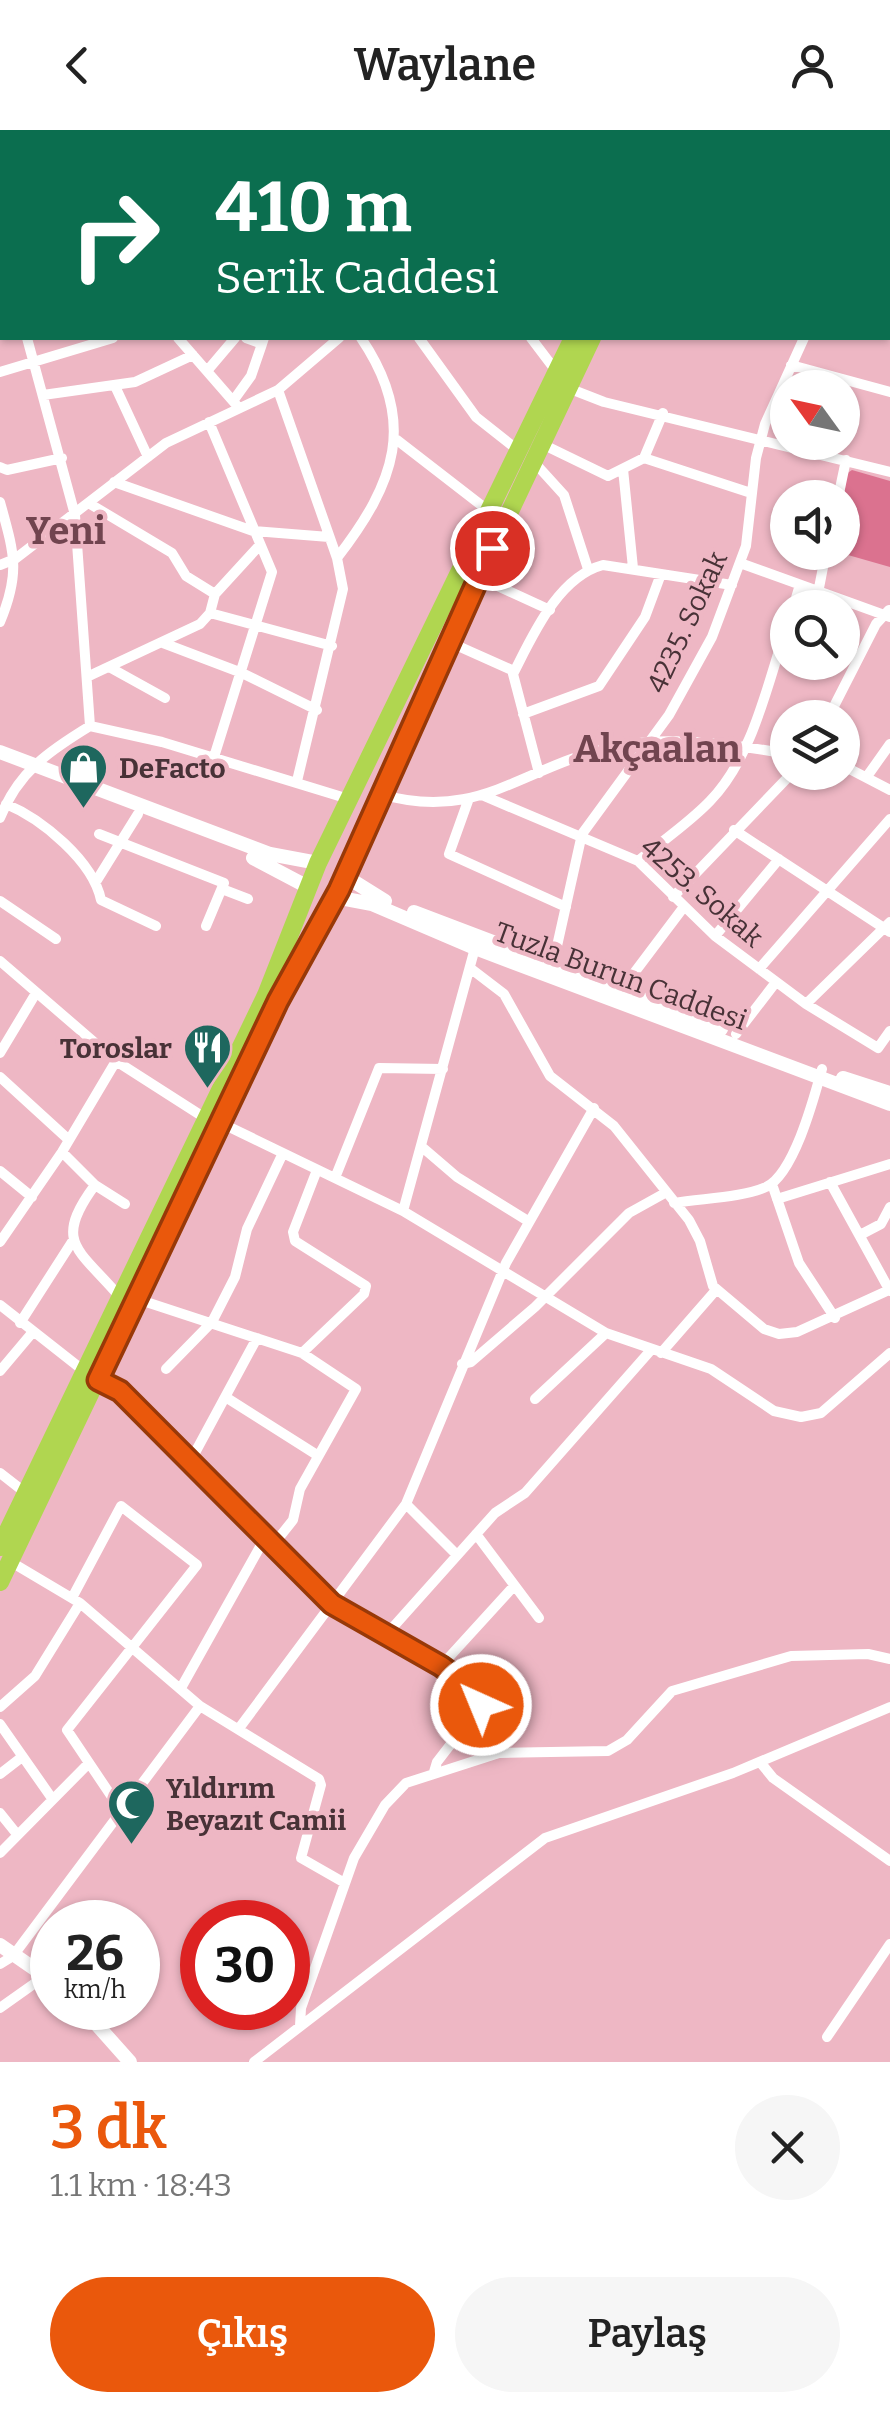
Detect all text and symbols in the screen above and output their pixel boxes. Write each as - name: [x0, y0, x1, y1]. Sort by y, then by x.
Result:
- icon: back: [50, 38, 105, 93]
- text: Waylane: [354, 38, 536, 92]
- icon: person: [785, 38, 840, 93]
- text: 410 m: [215, 166, 412, 250]
- icon: right: [50, 170, 180, 300]
- text: Serik Caddesi: [215, 251, 499, 305]
- north arrow: [770, 370, 860, 460]
- map controls: [770, 370, 860, 790]
- button: sound: [770, 480, 860, 570]
- pin: [450, 506, 535, 591]
- district label: Yeni: [26, 508, 106, 554]
- icon: arrive: [465, 521, 520, 576]
- street label: 4235. Sokak: [640, 546, 734, 698]
- button: search: [770, 590, 860, 680]
- button: layers: [770, 700, 860, 790]
- district label: Akçaalan: [573, 726, 741, 772]
- shop icon: DeFacto: [58, 742, 110, 810]
- place label: DeFacto: [119, 752, 226, 785]
- street label: 4253. Sokak: [634, 830, 770, 954]
- street label: Tuzla Burun Caddesi: [490, 915, 752, 1037]
- restaurant icon: Toroslar: [181, 1022, 233, 1090]
- place label: Toroslar: [60, 1032, 172, 1065]
- position arrow: [429, 1653, 533, 1757]
- place label: Yıldırım Beyazıt Camii: [166, 1772, 346, 1837]
- mosque icon: Yıldırım Beyazıt Camii: [105, 1778, 157, 1846]
- speed limit sign: 30: [180, 1900, 310, 2030]
- text: 26: [66, 1923, 124, 1983]
- text: km/h: [64, 1975, 126, 2005]
- text: 3 dk: [50, 2092, 167, 2164]
- button: close: [735, 2095, 840, 2200]
- text: 1.1 km · 18:43: [50, 2166, 232, 2204]
- button: Çıkış: [50, 2277, 435, 2392]
- button: Paylaş: [455, 2277, 840, 2392]

